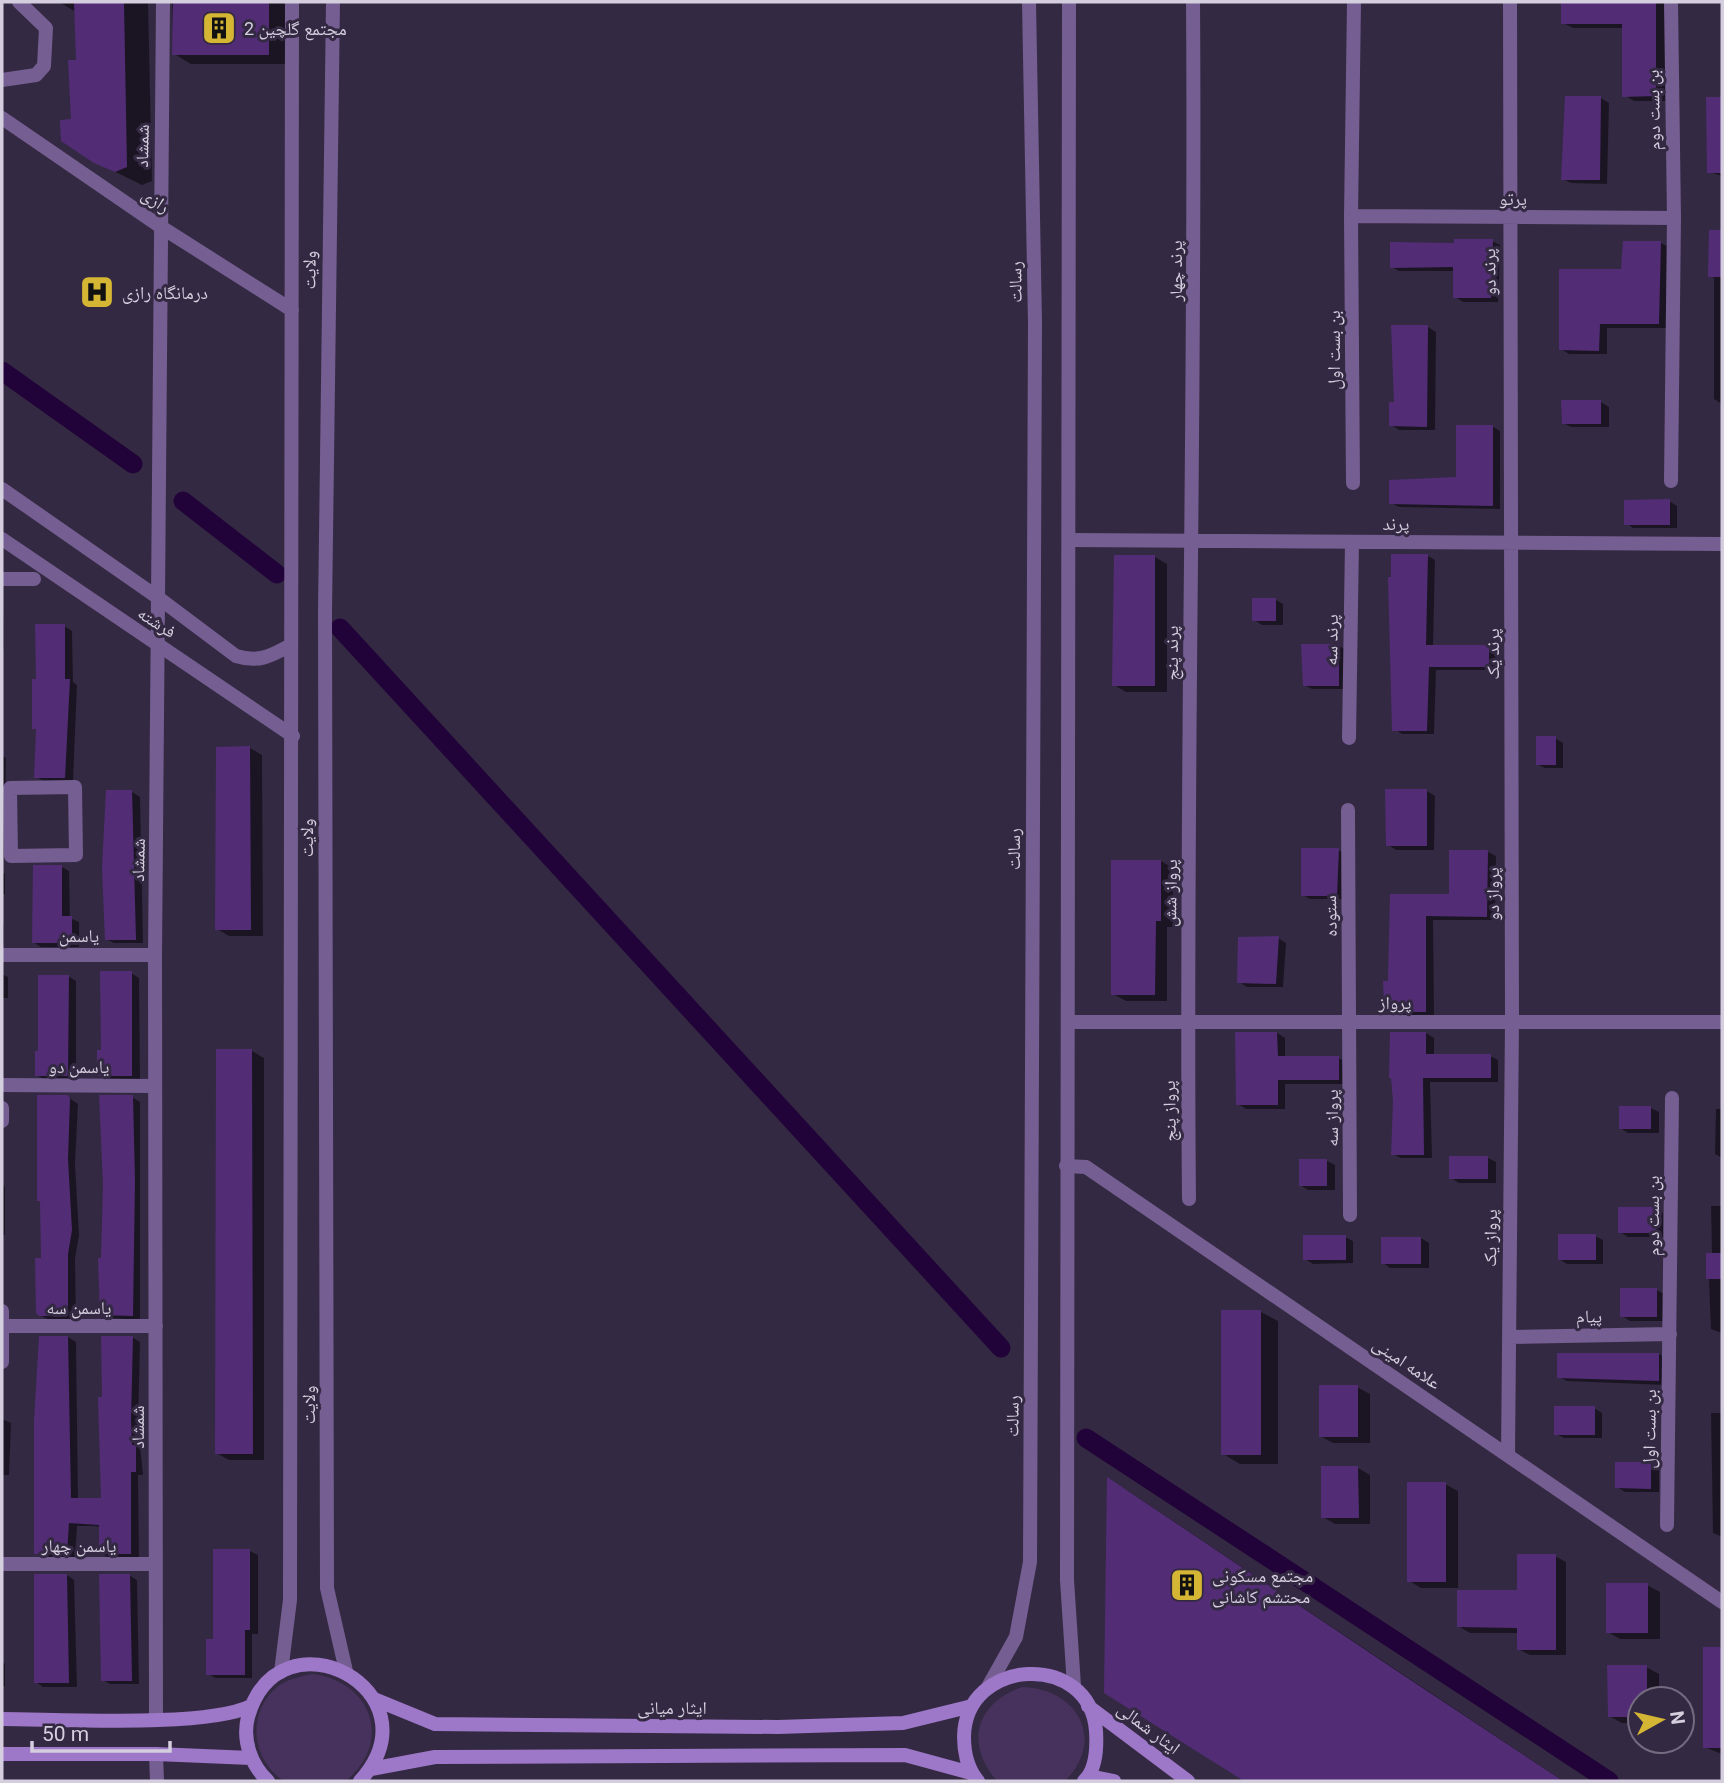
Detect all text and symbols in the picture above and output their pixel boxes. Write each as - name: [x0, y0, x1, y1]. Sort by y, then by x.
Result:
- building icon: مجتمع گلچین 2: [200, 9, 238, 47]
- place label: مجتمع گلچین 2: [244, 18, 347, 41]
- street label: بن بست دوم: [1642, 69, 1666, 151]
- street label: شمشاد: [131, 124, 153, 168]
- street label: رازی: [137, 183, 174, 218]
- street label: پرتو: [1499, 188, 1527, 210]
- street label: پرند چهار: [1165, 240, 1187, 303]
- street label: پرند دو: [1478, 248, 1501, 296]
- street label: ولایت: [298, 250, 320, 290]
- street label: رسالت: [1004, 261, 1026, 303]
- hospital icon: درمانگاه رازی: [78, 273, 116, 311]
- place label: درمانگاه رازی: [122, 282, 208, 304]
- street label: بن بست اول: [1323, 310, 1345, 390]
- street label: پرند: [1383, 513, 1409, 535]
- street label: فرشته: [134, 602, 180, 642]
- street label: پرند سه: [1320, 614, 1343, 666]
- street label: پرند پنج: [1161, 626, 1184, 680]
- street label: پرند یک: [1482, 628, 1504, 680]
- street label: ولایت: [296, 819, 317, 857]
- street label: رسالت: [1003, 828, 1024, 870]
- street label: شمشاد: [127, 838, 149, 882]
- street label: پرواز شش: [1159, 859, 1182, 927]
- street label: پرواز دو: [1482, 867, 1504, 921]
- street label: ستوده: [1319, 895, 1341, 937]
- street label: یاسمن: [59, 925, 99, 947]
- street label: پرواز: [1377, 992, 1412, 1014]
- street label: یاسمن دو: [49, 1056, 109, 1078]
- street label: پرواز پنج: [1158, 1080, 1182, 1142]
- street label: پرواز سه: [1321, 1089, 1343, 1147]
- street label: بن بست دوم: [1642, 1176, 1665, 1256]
- street label: پرواز یک: [1479, 1209, 1502, 1267]
- street label: یاسمن سه: [47, 1297, 111, 1319]
- street label: پیام: [1576, 1305, 1602, 1329]
- street label: علامه امینی: [1368, 1333, 1445, 1394]
- street label: ولایت: [298, 1386, 319, 1424]
- street label: بن بست اول: [1638, 1389, 1661, 1469]
- street label: رسالت: [1001, 1395, 1023, 1437]
- street label: شمشاد: [127, 1405, 148, 1449]
- street label: یاسمن چهار: [41, 1535, 116, 1557]
- place label: مجتمع مسکونی محتشم کاشانی: [1212, 1565, 1313, 1609]
- building icon: مجتمع مسکونی محتشم کاشانی: [1168, 1566, 1206, 1604]
- north arrow: [1626, 1685, 1696, 1755]
- street label: ایثار میانی: [637, 1697, 707, 1719]
- street label: ایثار شمالی: [1113, 1698, 1184, 1759]
- text: N: [1665, 1709, 1690, 1726]
- scale bar: [32, 1710, 170, 1754]
- text: 50 m: [42, 1722, 89, 1746]

